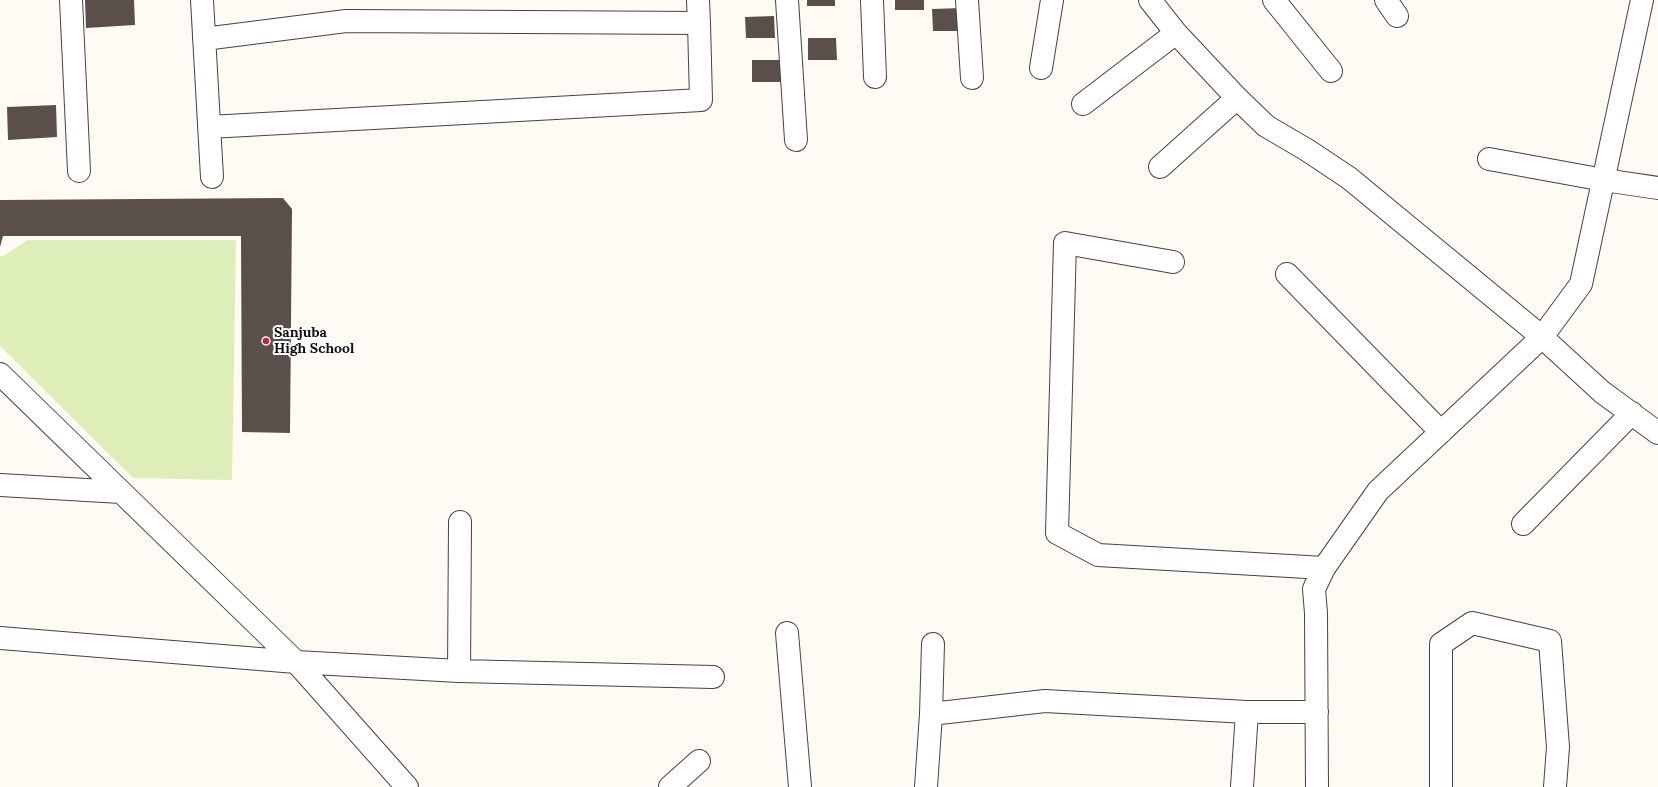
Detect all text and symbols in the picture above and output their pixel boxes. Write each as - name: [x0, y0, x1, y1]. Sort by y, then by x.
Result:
- place label: Sanjuba High School: [274, 325, 354, 358]
- marker: Sanjuba High School: [261, 336, 271, 346]

